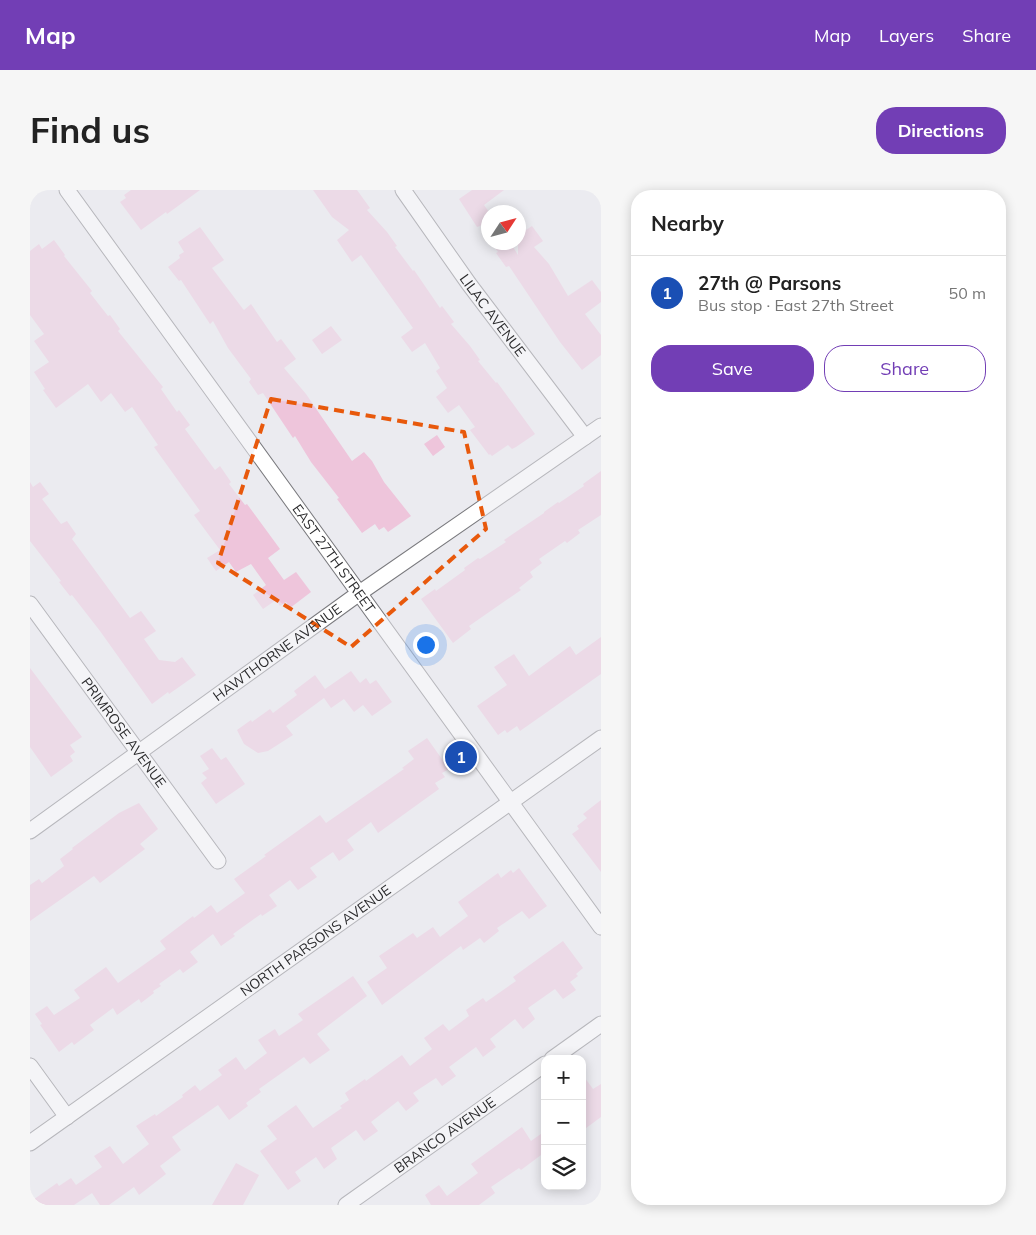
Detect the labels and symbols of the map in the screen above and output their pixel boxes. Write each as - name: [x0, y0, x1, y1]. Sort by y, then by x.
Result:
- north arrow: [481, 205, 526, 250]
- street label: LILAC AVENUE: [456, 271, 530, 360]
- street label: EAST 27TH STREET: [289, 501, 380, 617]
- street label: HAWTHORNE AVENUE: [209, 600, 345, 705]
- your location: [413, 632, 439, 658]
- street label: PRIMROSE AVENUE: [78, 674, 170, 791]
- pin: 1: [445, 738, 477, 776]
- street label: NORTH PARSONS AVENUE: [237, 881, 394, 1000]
- street label: BRANCO AVENUE: [391, 1093, 499, 1177]

